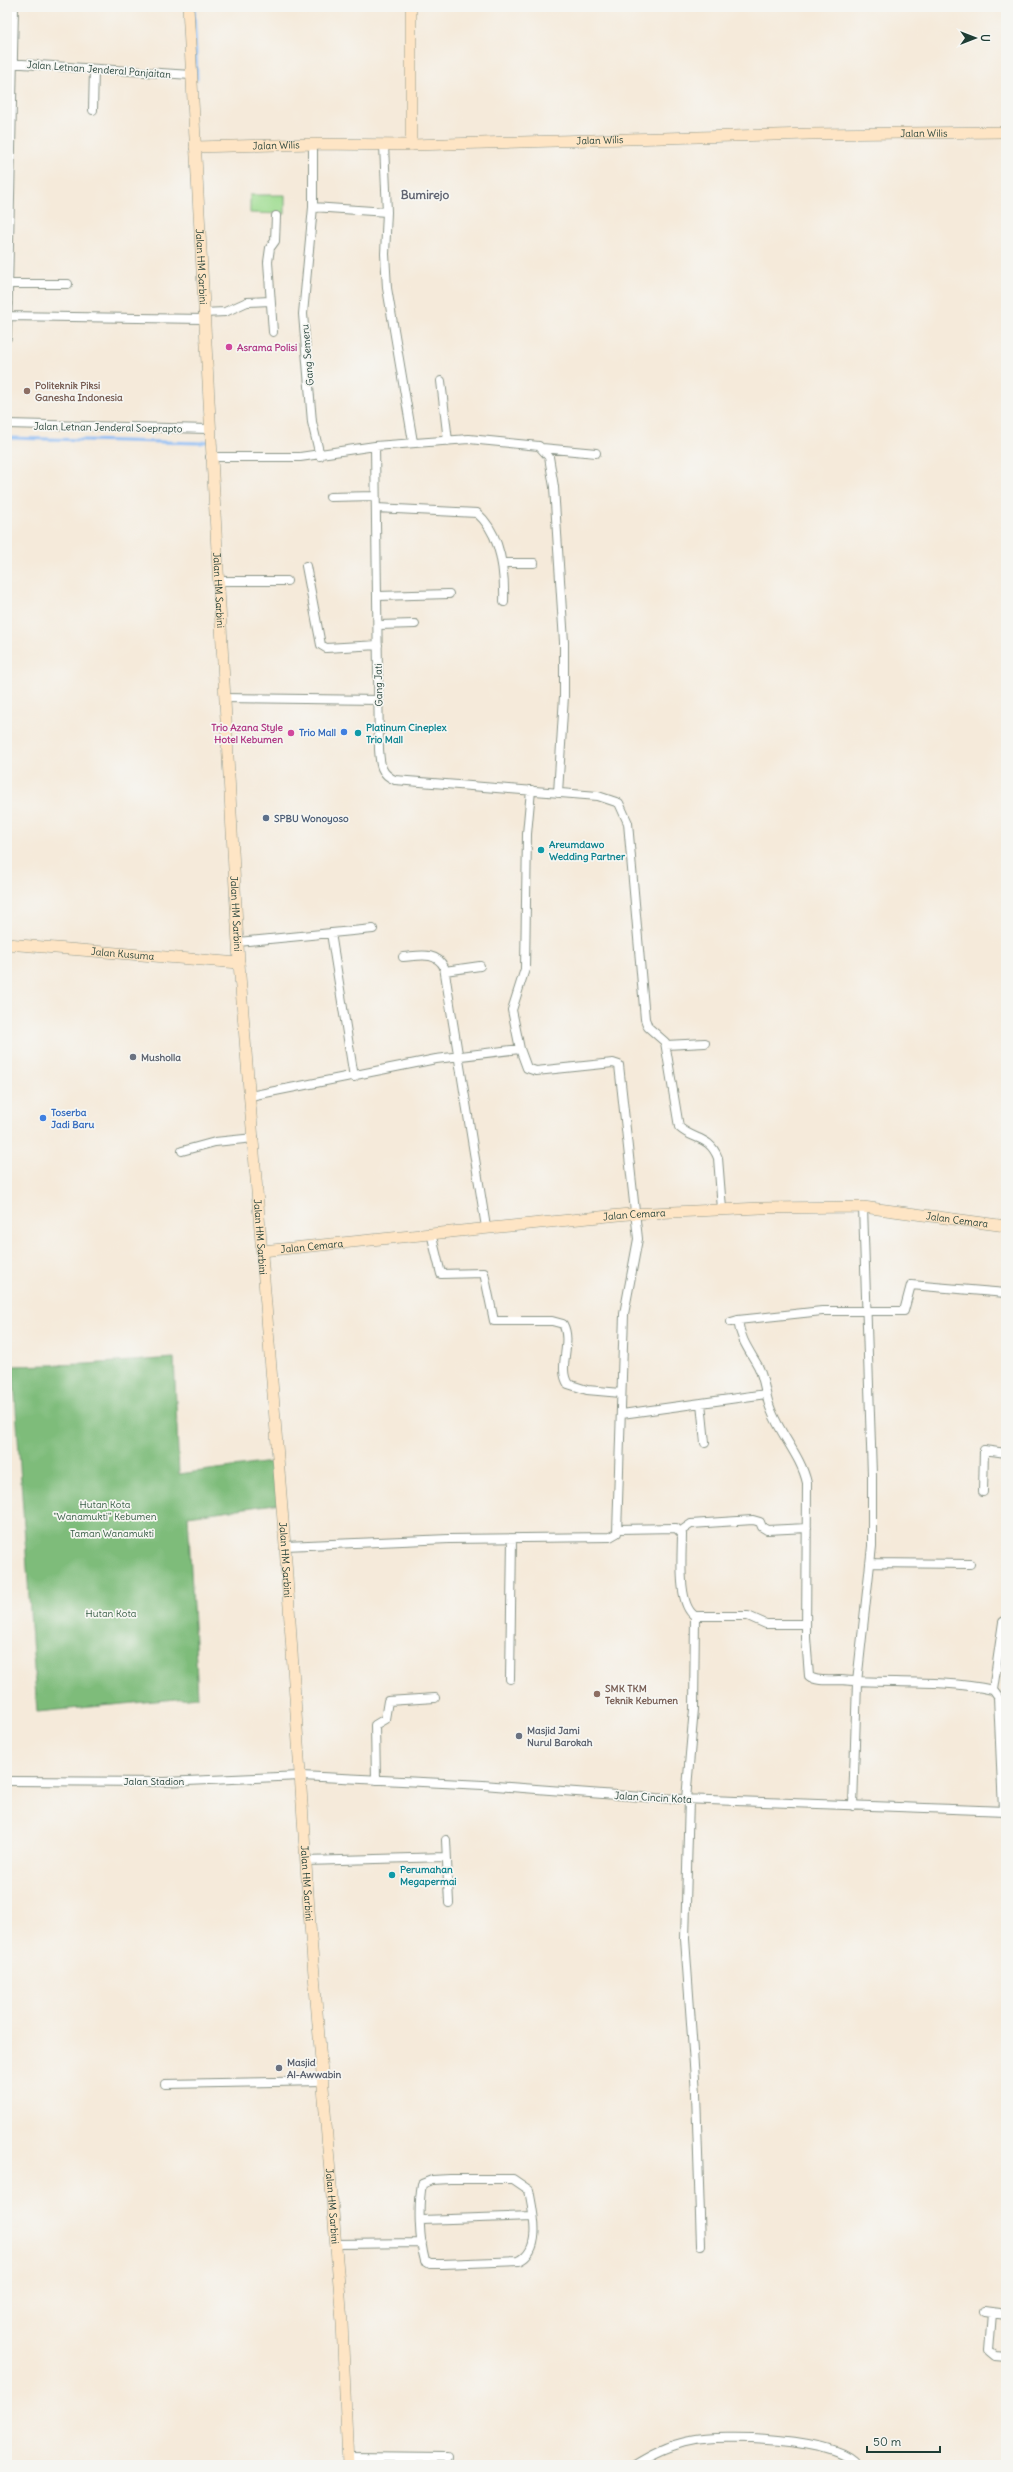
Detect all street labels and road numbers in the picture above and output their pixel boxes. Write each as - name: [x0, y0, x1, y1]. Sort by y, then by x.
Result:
- street label: Jalan Letnan Jenderal Panjaitan: [26, 58, 172, 81]
- street label: Jalan Wilis: [900, 127, 948, 140]
- street label: Jalan Wilis: [576, 133, 624, 147]
- street label: Jalan Wilis: [252, 138, 300, 153]
- street label: Jalan HM Sarbini: [193, 228, 210, 305]
- street label: Gang Semeru: [298, 323, 317, 386]
- street label: Jalan Letnan Jenderal Soeprapto: [33, 420, 183, 435]
- street label: Jalan HM Sarbini: [210, 552, 227, 628]
- street label: Gang Jati: [372, 663, 385, 707]
- street label: Jalan HM Sarbini: [227, 876, 244, 952]
- street label: Jalan Kusuma: [90, 945, 155, 963]
- street label: Jalan HM Sarbini: [251, 1199, 270, 1275]
- street label: Jalan Cemara: [602, 1206, 666, 1224]
- street label: Jalan Cemara: [925, 1209, 989, 1231]
- street label: Jalan Cemara: [280, 1237, 344, 1256]
- street label: Jalan HM Sarbini: [276, 1522, 294, 1598]
- street label: Jalan Stadion: [124, 1775, 185, 1788]
- street label: Jalan Cincin Kota: [614, 1789, 692, 1806]
- street label: Jalan HM Sarbini: [298, 1845, 316, 1921]
- street label: Jalan HM Sarbini: [323, 2168, 342, 2244]

